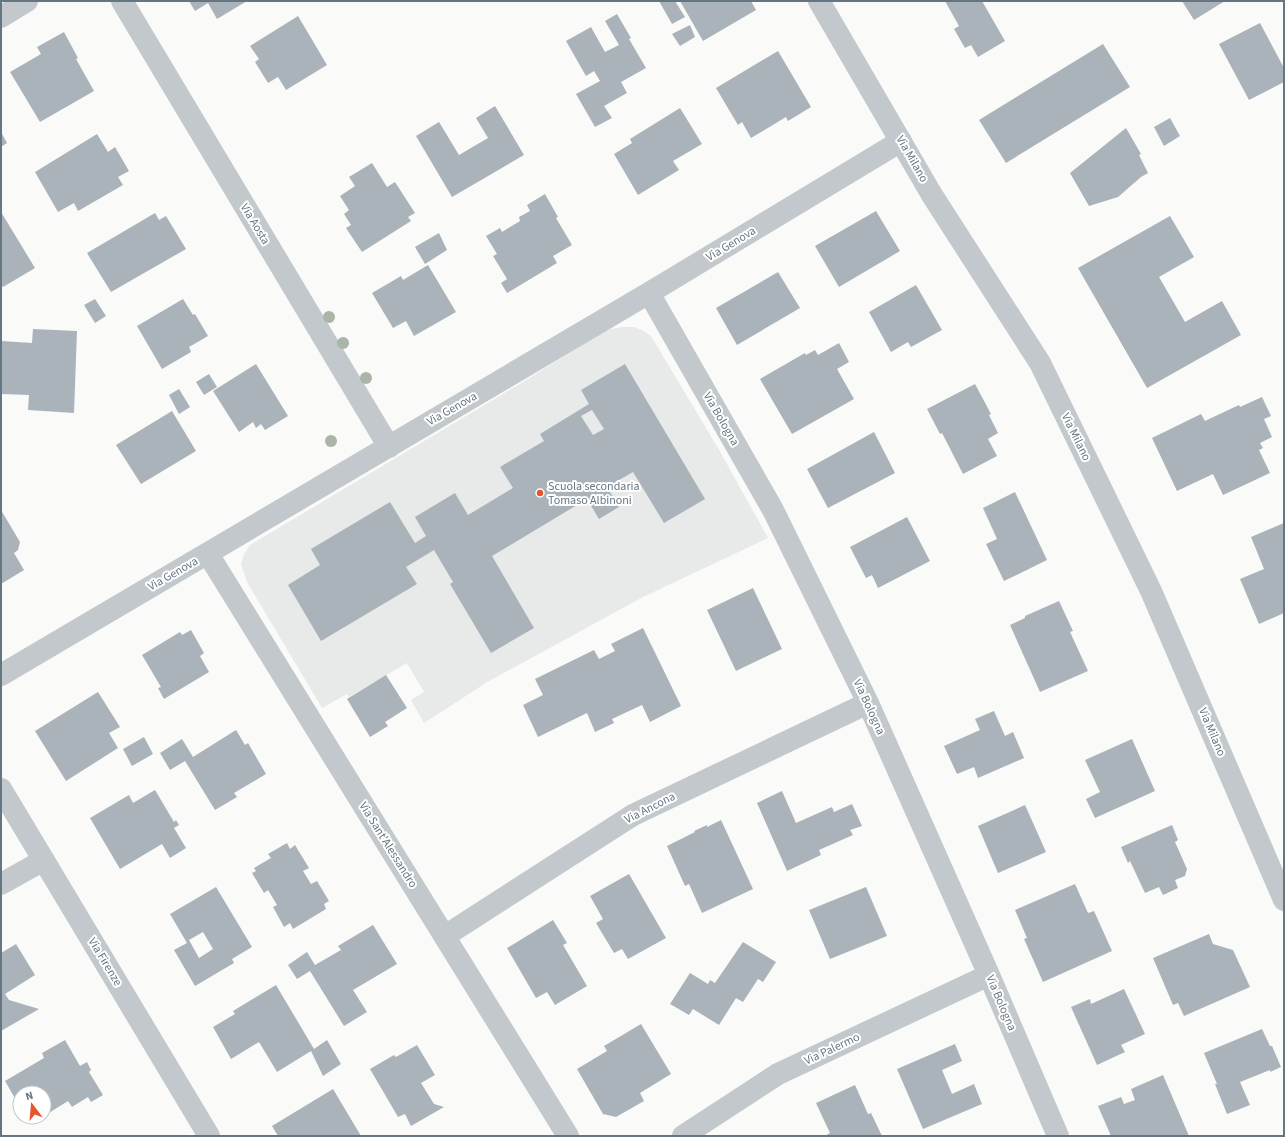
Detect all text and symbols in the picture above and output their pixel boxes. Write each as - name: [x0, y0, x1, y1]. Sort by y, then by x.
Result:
- street label: Via Milano: [892, 132, 932, 186]
- street label: Via Aosta: [236, 200, 274, 248]
- street label: Via Genova: [703, 222, 759, 266]
- street label: Via Genova: [424, 388, 480, 430]
- street label: Via Bologna: [699, 389, 743, 449]
- street label: Via Milano: [1057, 410, 1095, 464]
- place label: Scuola secondaria Tomaso Albinoni: [548, 478, 640, 509]
- marker: Scuola secondaria Tomaso Albinoni: [535, 488, 545, 498]
- street label: Via Genova: [145, 553, 201, 595]
- street label: Via Bologna: [849, 677, 889, 737]
- street label: Via Milano: [1194, 705, 1230, 759]
- street label: Via Ancona: [622, 788, 678, 828]
- street label: Via Sant'Alessandro: [355, 799, 421, 891]
- street label: Via Firenze: [84, 934, 126, 990]
- street label: Via Bologna: [982, 972, 1020, 1034]
- street label: Via Palermo: [801, 1029, 863, 1069]
- north arrow: [12, 1085, 52, 1125]
- text: N: [24, 1088, 35, 1104]

